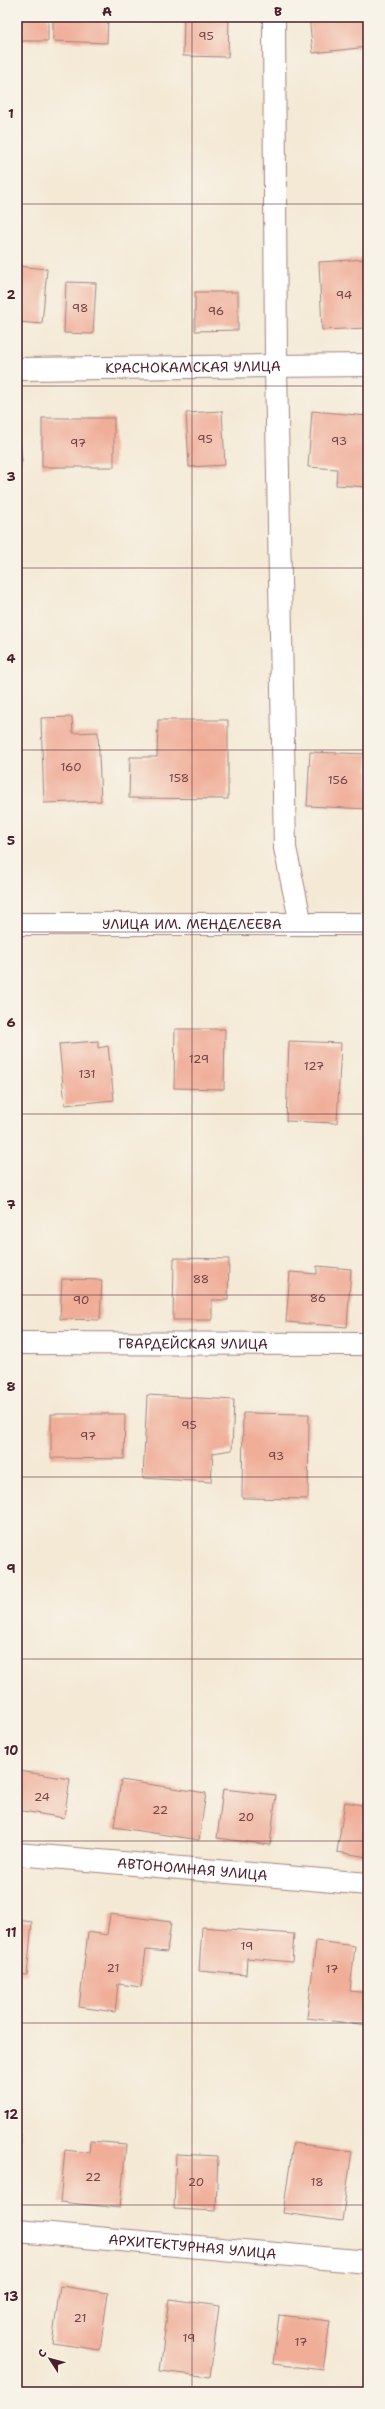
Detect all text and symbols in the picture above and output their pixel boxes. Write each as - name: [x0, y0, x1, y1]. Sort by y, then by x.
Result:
- text: A: [102, 3, 112, 20]
- text: B: [274, 3, 282, 20]
- house number: 95: [198, 28, 214, 44]
- text: 1: [8, 105, 14, 122]
- text: 2: [6, 286, 16, 303]
- house number: 94: [336, 287, 352, 303]
- house number: 98: [72, 300, 88, 316]
- house number: 96: [208, 303, 224, 319]
- street label: КРАСНОКАМСКАЯ УЛИЦА: [105, 357, 281, 377]
- house number: 95: [197, 431, 213, 447]
- house number: 93: [331, 433, 347, 449]
- house number: 97: [70, 435, 86, 451]
- text: 3: [6, 468, 16, 485]
- text: 4: [6, 650, 16, 667]
- house number: 160: [60, 759, 82, 775]
- house number: 158: [169, 770, 189, 786]
- house number: 156: [328, 772, 348, 788]
- text: 5: [7, 832, 15, 849]
- street label: УЛИЦА ИМ. МЕНДЕЛЕЕВА: [102, 915, 282, 933]
- text: 6: [6, 1014, 16, 1031]
- house number: 129: [189, 1051, 209, 1067]
- house number: 127: [304, 1058, 324, 1074]
- house number: 131: [78, 1066, 96, 1082]
- text: 7: [6, 1196, 16, 1213]
- house number: 88: [193, 1271, 209, 1287]
- house number: 86: [310, 1290, 326, 1306]
- house number: 90: [73, 1292, 89, 1308]
- street label: ГВАРДЕЙСКАЯ УЛИЦА: [118, 1334, 268, 1353]
- text: 8: [6, 1378, 16, 1395]
- house number: 95: [181, 1417, 197, 1433]
- house number: 97: [80, 1428, 96, 1444]
- house number: 93: [268, 1448, 284, 1464]
- text: 9: [6, 1560, 16, 1577]
- text: 10: [4, 1742, 18, 1759]
- house number: 24: [34, 1789, 50, 1805]
- house number: 22: [152, 1802, 168, 1818]
- house number: 20: [238, 1809, 254, 1825]
- street label: АВТОНОМНАЯ УЛИЦА: [116, 1854, 268, 1884]
- text: 11: [5, 1924, 17, 1941]
- house number: 19: [241, 1938, 253, 1954]
- house number: 21: [107, 1960, 119, 1976]
- house number: 17: [326, 1961, 338, 1977]
- text: 12: [4, 2106, 18, 2123]
- house number: 22: [85, 2169, 101, 2185]
- house number: 20: [188, 2174, 204, 2190]
- house number: 18: [310, 2174, 324, 2190]
- street label: АРХИТЕКТУРНАЯ УЛИЦА: [108, 2230, 277, 2263]
- text: 13: [4, 2288, 18, 2305]
- house number: 21: [74, 2310, 86, 2326]
- house number: 19: [183, 2330, 195, 2346]
- house number: 17: [295, 2334, 307, 2350]
- north arrow: [30, 2339, 70, 2379]
- text: С: [34, 2346, 51, 2361]

